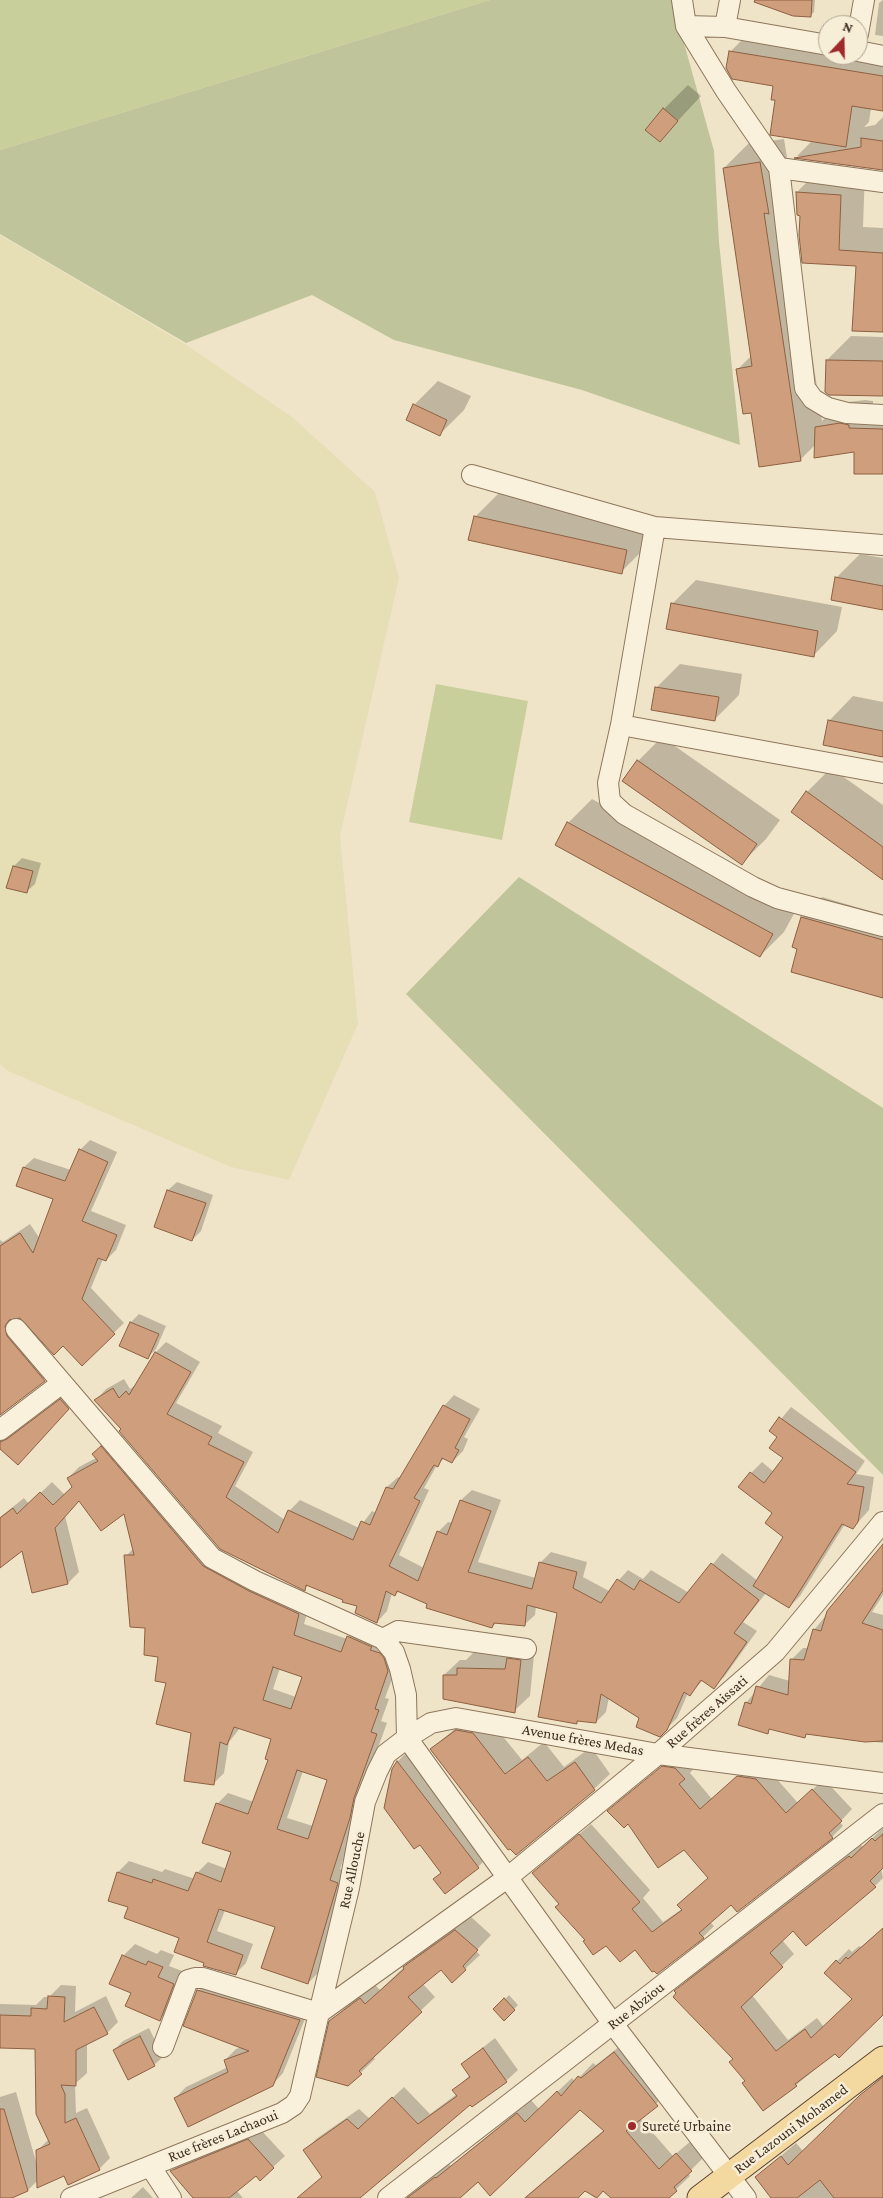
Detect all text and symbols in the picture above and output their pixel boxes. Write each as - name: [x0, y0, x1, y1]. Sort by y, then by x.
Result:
- north arrow: [818, 15, 868, 65]
- text: N: [841, 18, 855, 36]
- street label: Rue frères Aissati: [663, 1672, 751, 1752]
- street label: Avenue frères Medas: [521, 1720, 645, 1760]
- street label: Rue Allouche: [335, 1830, 369, 1910]
- street label: Rue Abziou: [604, 1978, 668, 2034]
- street label: Rue Lazouni Mohamed: [731, 2080, 851, 2178]
- street label: Rue frères Lachaoui: [166, 2106, 280, 2166]
- place label: Sureté Urbaine: [642, 2117, 731, 2135]
- marker: Sureté Urbaine: [626, 2120, 638, 2132]

